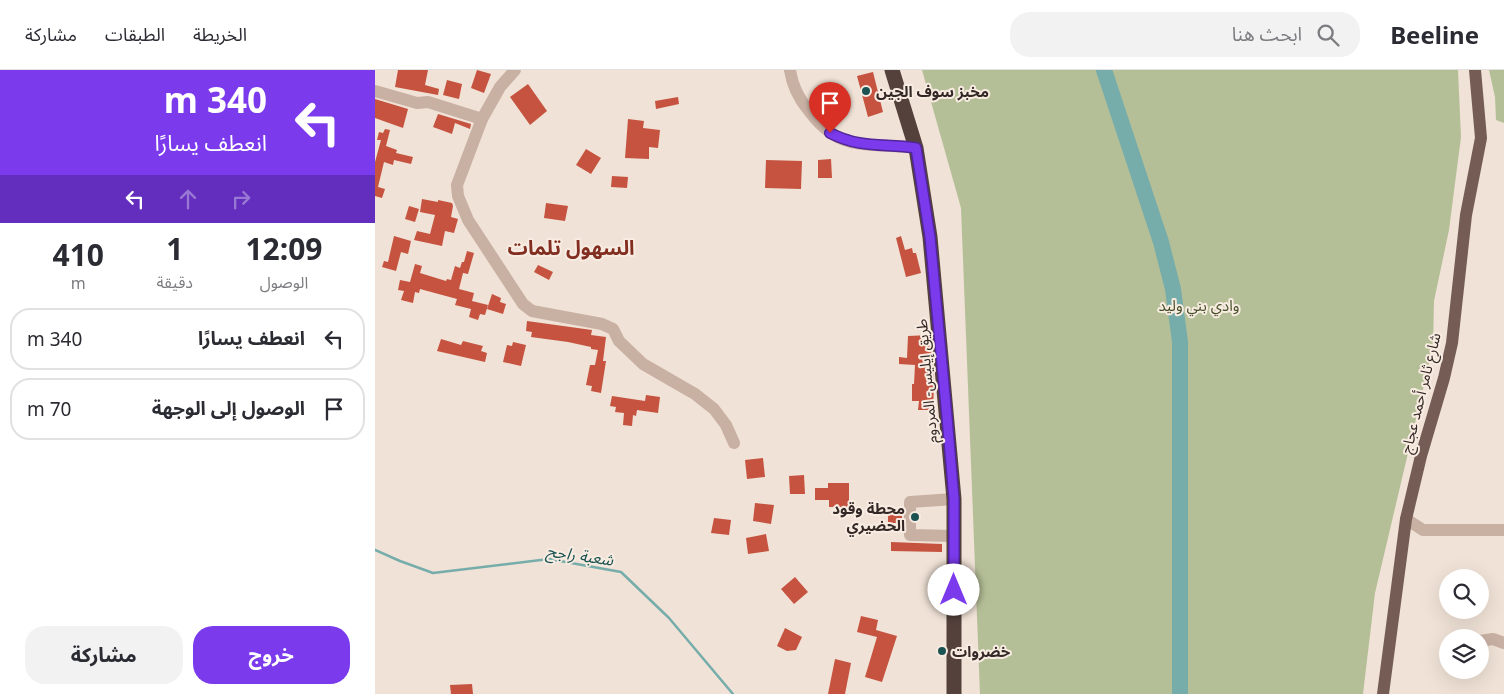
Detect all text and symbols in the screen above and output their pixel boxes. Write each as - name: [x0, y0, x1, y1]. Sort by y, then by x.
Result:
- search box: [1010, 12, 1360, 57]
- text: Beeline: [1390, 18, 1479, 51]
- text: ابحث هنا: [1232, 21, 1302, 47]
- icon: search: [1314, 21, 1342, 49]
- text: مشاركة: [25, 22, 77, 46]
- text: الطبقات: [105, 22, 165, 46]
- text: الخريطة: [193, 22, 247, 46]
- text: 340 m: [164, 76, 267, 123]
- place label: مخبز سوف الجين: [876, 81, 989, 101]
- pin: [809, 82, 851, 133]
- marker: مخبز سوف الجين: [860, 85, 872, 97]
- icon: arrive: [816, 89, 844, 117]
- icon: left: [285, 90, 350, 155]
- text: انعطف يسارًا: [154, 127, 267, 157]
- icon: left: [121, 185, 149, 213]
- icon: ahead: [174, 185, 202, 213]
- icon: right: [227, 185, 255, 213]
- text: 1: [166, 228, 183, 269]
- text: 12:09: [245, 228, 323, 269]
- text: 410: [53, 234, 104, 275]
- district label: السهول تلمات: [507, 234, 635, 261]
- text: دقيقة: [157, 271, 193, 293]
- text: الوصول: [260, 271, 308, 293]
- text: m: [71, 272, 86, 294]
- park label: وادي بني وليد: [1158, 295, 1240, 317]
- street label: طريق إيليس- المردوم: [911, 318, 943, 444]
- text: انعطف يسارًا: [198, 325, 305, 351]
- icon: left: [320, 325, 348, 353]
- text: 340 m: [27, 326, 82, 352]
- street label: شارع ثامر أحمد عجاج: [1395, 330, 1448, 456]
- text: الوصول إلى الوجهة: [152, 395, 305, 421]
- icon: arrive: [320, 395, 348, 423]
- text: 70 m: [27, 396, 71, 422]
- place label: محطة وقود الحضيري: [832, 498, 905, 537]
- marker: محطة وقود الحضيري: [909, 511, 921, 523]
- water label: شعبة راجح: [544, 539, 615, 573]
- position arrow: [927, 563, 979, 615]
- map controls: [1439, 569, 1489, 679]
- button: search: [1439, 569, 1489, 619]
- button: مشاركة: [25, 626, 183, 684]
- button: خروج: [193, 626, 350, 684]
- button: layers: [1439, 629, 1489, 679]
- place label: خضروات: [952, 641, 1011, 661]
- marker: خضروات: [936, 645, 948, 657]

